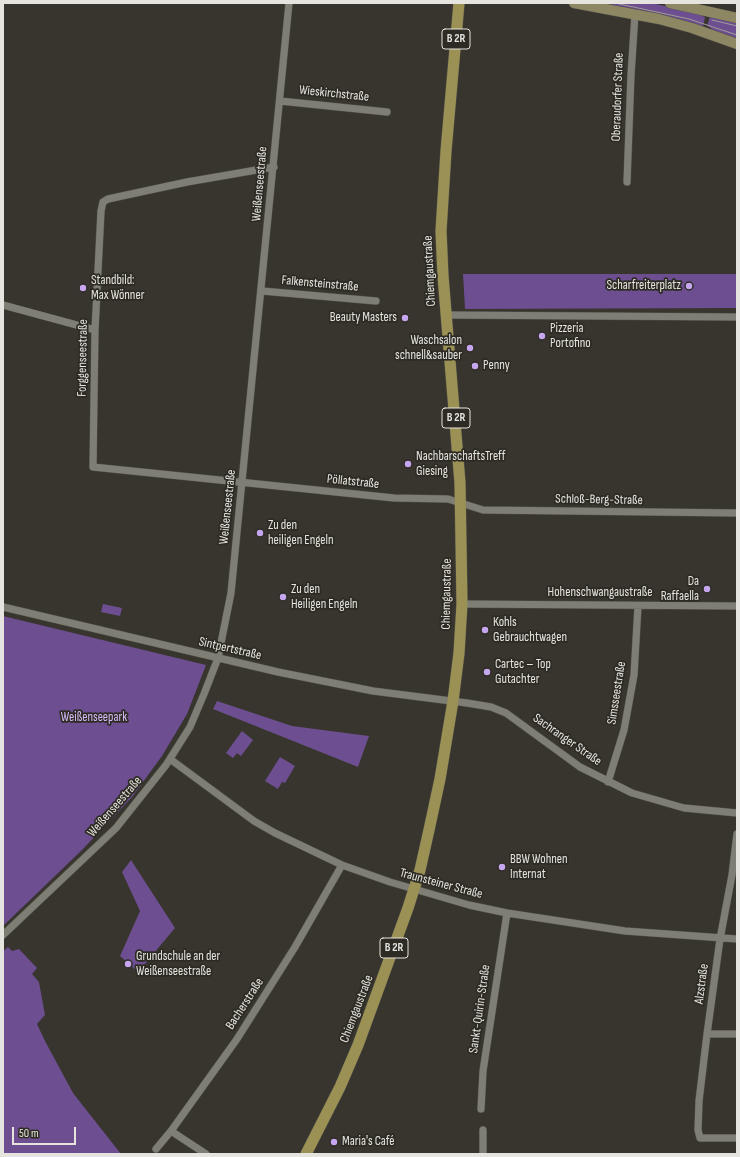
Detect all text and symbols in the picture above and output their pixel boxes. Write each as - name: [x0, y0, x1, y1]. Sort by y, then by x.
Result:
- road number: B 2R: [442, 29, 470, 49]
- street label: Oberaudorfer Straße: [609, 52, 627, 142]
- street label: Wieskirchstraße: [298, 83, 370, 105]
- street label: Weißenseestraße: [249, 146, 271, 222]
- street label: Chiemgaustraße: [420, 235, 440, 307]
- place label: Standbild: Max Wönner: [91, 273, 144, 304]
- street label: Falkensteinstraße: [281, 273, 359, 295]
- place label: Scharfreiterplatz: [606, 278, 681, 294]
- marker: Scharfreiterplatz: [684, 281, 694, 291]
- marker: Standbild: Max Wönner: [78, 283, 88, 293]
- place label: Beauty Masters: [330, 310, 397, 326]
- marker: Beauty Masters: [400, 313, 410, 323]
- street label: Forggenseestraße: [75, 319, 91, 397]
- place label: Pizzeria Portofino: [550, 321, 591, 352]
- marker: Pizzeria Portofino: [537, 331, 547, 341]
- place label: Waschsalon schnell&sauber: [395, 333, 462, 364]
- marker: Waschsalon schnell&sauber: [465, 343, 475, 353]
- place label: Penny: [483, 358, 510, 374]
- marker: Penny: [470, 361, 480, 371]
- road number: B 2R: [442, 408, 470, 428]
- place label: NachbarschaftsTreff Giesing: [416, 449, 506, 480]
- marker: NachbarschaftsTreff Giesing: [403, 459, 413, 469]
- street label: Weißenseestraße: [216, 469, 240, 545]
- street label: Pöllatstraße: [326, 472, 380, 492]
- street label: Schloß-Berg-Straße: [555, 491, 643, 509]
- place label: Zu den heiligen Engeln: [268, 518, 334, 549]
- marker: Zu den heiligen Engeln: [255, 528, 265, 538]
- street label: Chiemgaustraße: [439, 558, 455, 630]
- place label: Da Raffaella: [661, 574, 699, 605]
- place label: Zu den Heiligen Engeln: [291, 582, 358, 613]
- marker: Da Raffaella: [702, 584, 712, 594]
- street label: Hohenschwangaustraße: [548, 585, 652, 601]
- marker: Zu den Heiligen Engeln: [278, 592, 288, 602]
- place label: Kohls Gebrauchtwagen: [493, 615, 567, 646]
- marker: Kohls Gebrauchtwagen: [480, 625, 490, 635]
- street label: Sintpertstraße: [197, 634, 263, 664]
- place label: Cartec – Top Gutachter: [495, 657, 551, 688]
- street label: Simsseestraße: [604, 660, 630, 726]
- marker: Cartec – Top Gutachter: [482, 667, 492, 677]
- park label: Weißenseepark: [61, 710, 127, 726]
- street label: Sachranger Straße: [530, 711, 604, 769]
- street label: Weißenseestraße: [84, 774, 146, 840]
- place label: BBW Wohnen Internat: [510, 852, 568, 883]
- marker: BBW Wohnen Internat: [497, 862, 507, 872]
- street label: Traunsteiner Straße: [398, 865, 484, 903]
- road number: B 2R: [380, 938, 408, 958]
- place label: Grundschule an der Weißenseestraße: [136, 949, 220, 980]
- marker: Grundschule an der Weißenseestraße: [123, 959, 133, 969]
- street label: Alzstraße: [691, 963, 713, 1005]
- street label: Sankt-Quirin-Straße: [466, 964, 494, 1054]
- street label: Chiemgaustraße: [337, 973, 377, 1045]
- street label: Bacherstraße: [223, 975, 267, 1033]
- scale bar: [14, 1119, 78, 1145]
- text: 50 m: [19, 1126, 39, 1141]
- place label: Maria's Café: [342, 1134, 394, 1150]
- marker: Maria's Café: [329, 1137, 339, 1147]

